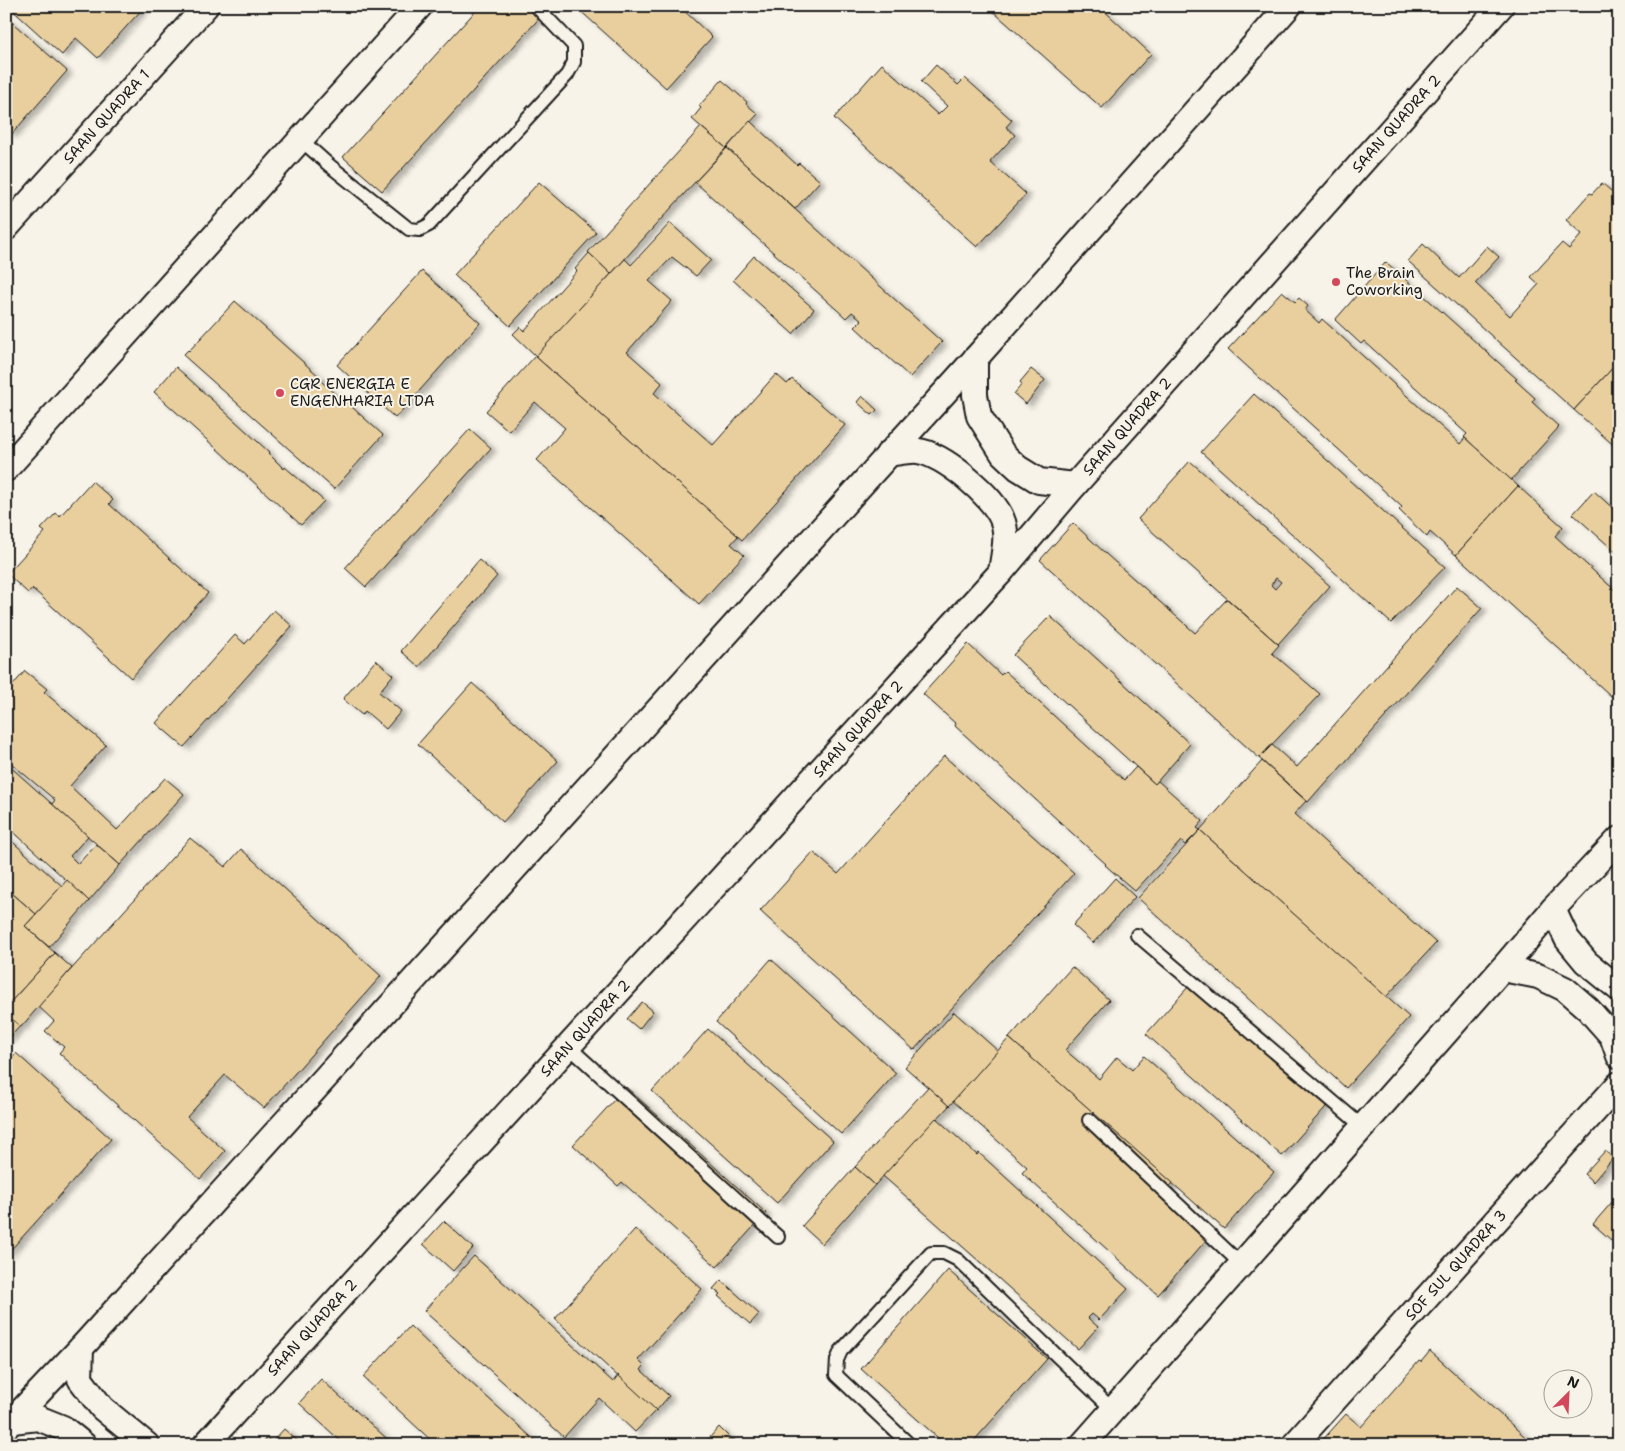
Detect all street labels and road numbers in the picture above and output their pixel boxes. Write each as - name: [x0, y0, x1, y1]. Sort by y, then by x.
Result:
- street label: SAAN QUADRA 1: [59, 65, 154, 168]
- street label: SAAN QUADRA 2: [1347, 71, 1445, 177]
- street label: SAAN QUADRA 2: [1078, 373, 1176, 480]
- street label: SAAN QUADRA 2: [808, 676, 907, 782]
- street label: SAAN QUADRA 2: [536, 975, 634, 1081]
- street label: SOF SUL QUADRA 3: [1401, 1205, 1511, 1325]
- street label: SAAN QUADRA 2: [263, 1275, 362, 1380]

